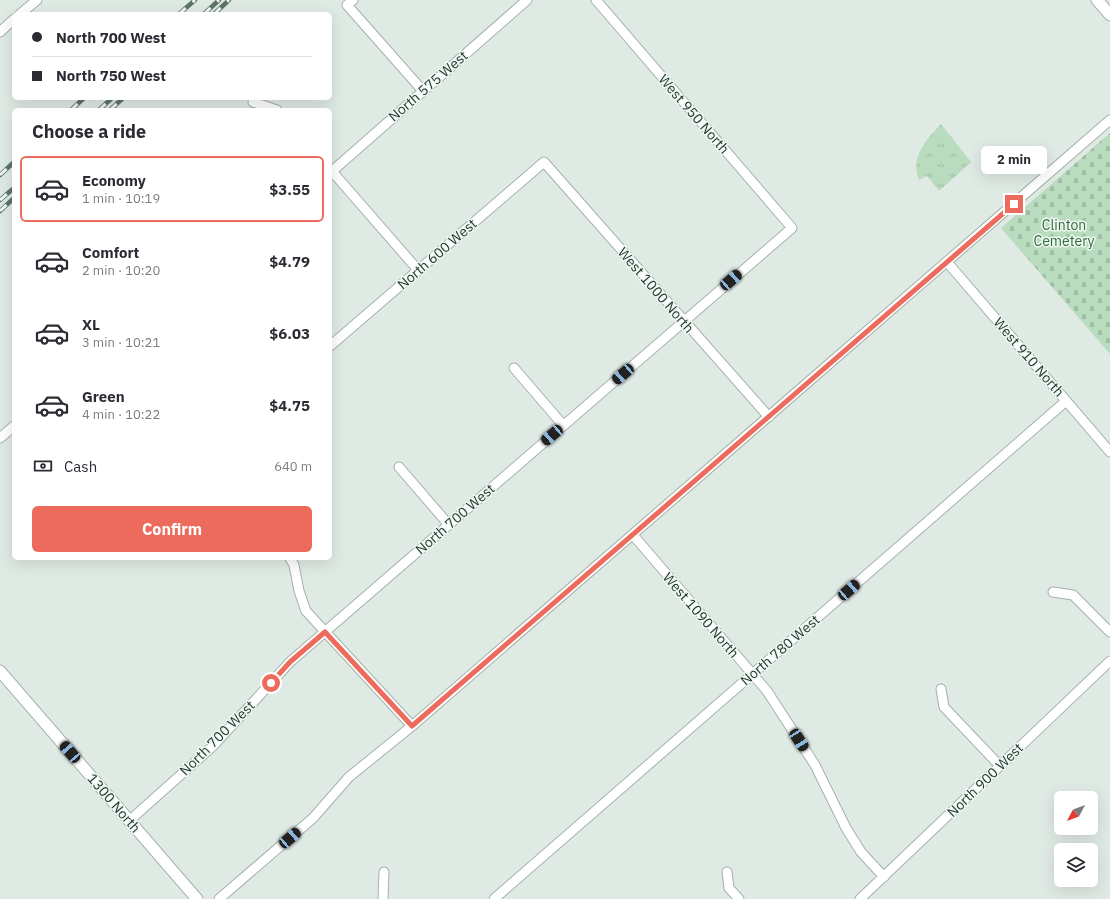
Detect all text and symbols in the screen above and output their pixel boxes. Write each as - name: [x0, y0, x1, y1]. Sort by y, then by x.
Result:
- text: North 700 West: [56, 28, 166, 47]
- street label: North 575 West: [385, 47, 471, 125]
- text: North 750 West: [56, 66, 166, 85]
- street label: West 950 North: [655, 71, 733, 157]
- text: Choose a ride: [32, 120, 146, 143]
- callout: 2 min: [981, 146, 1047, 174]
- text: 2 min: [997, 151, 1031, 168]
- icon: car: [34, 171, 70, 207]
- text: Economy: [82, 171, 146, 190]
- text: $3.55: [269, 180, 310, 199]
- text: 1 min · 10:19: [82, 190, 160, 207]
- route end: [1005, 195, 1023, 213]
- street label: North 600 West: [394, 215, 480, 293]
- park label: Clinton Cemetery: [1033, 216, 1095, 250]
- icon: car: [34, 243, 70, 279]
- text: Comfort: [82, 243, 139, 262]
- street label: West 1000 North: [614, 243, 698, 337]
- text: $4.79: [269, 252, 310, 271]
- text: 2 min · 10:20: [82, 262, 160, 279]
- car: [718, 268, 744, 292]
- street label: West 910 North: [990, 314, 1068, 400]
- icon: car: [34, 315, 70, 351]
- text: XL: [82, 315, 100, 334]
- text: $6.03: [269, 324, 310, 343]
- text: 3 min · 10:21: [82, 334, 160, 351]
- car: [610, 362, 636, 386]
- icon: car: [34, 387, 70, 423]
- text: Green: [82, 387, 125, 406]
- text: $4.75: [269, 396, 310, 415]
- text: 4 min · 10:22: [82, 406, 160, 423]
- car: [539, 423, 565, 447]
- icon: cash: [32, 455, 54, 477]
- text: Cash: [64, 457, 97, 476]
- text: 640 m: [274, 458, 312, 475]
- street label: North 700 West: [412, 480, 498, 558]
- button: Confirm: [32, 506, 312, 552]
- street label: West 1090 North: [659, 568, 743, 662]
- car: [836, 578, 862, 602]
- street label: North 780 West: [737, 611, 823, 689]
- route start: [262, 674, 280, 692]
- street label: North 700 West: [176, 697, 258, 779]
- car: [787, 727, 811, 753]
- car: [58, 739, 82, 765]
- street label: North 900 West: [943, 739, 1027, 821]
- street label: 1300 North: [83, 770, 145, 836]
- north arrow: [1054, 791, 1098, 835]
- map controls: [1054, 791, 1098, 887]
- car: [277, 826, 303, 850]
- button: layers: [1054, 843, 1098, 887]

